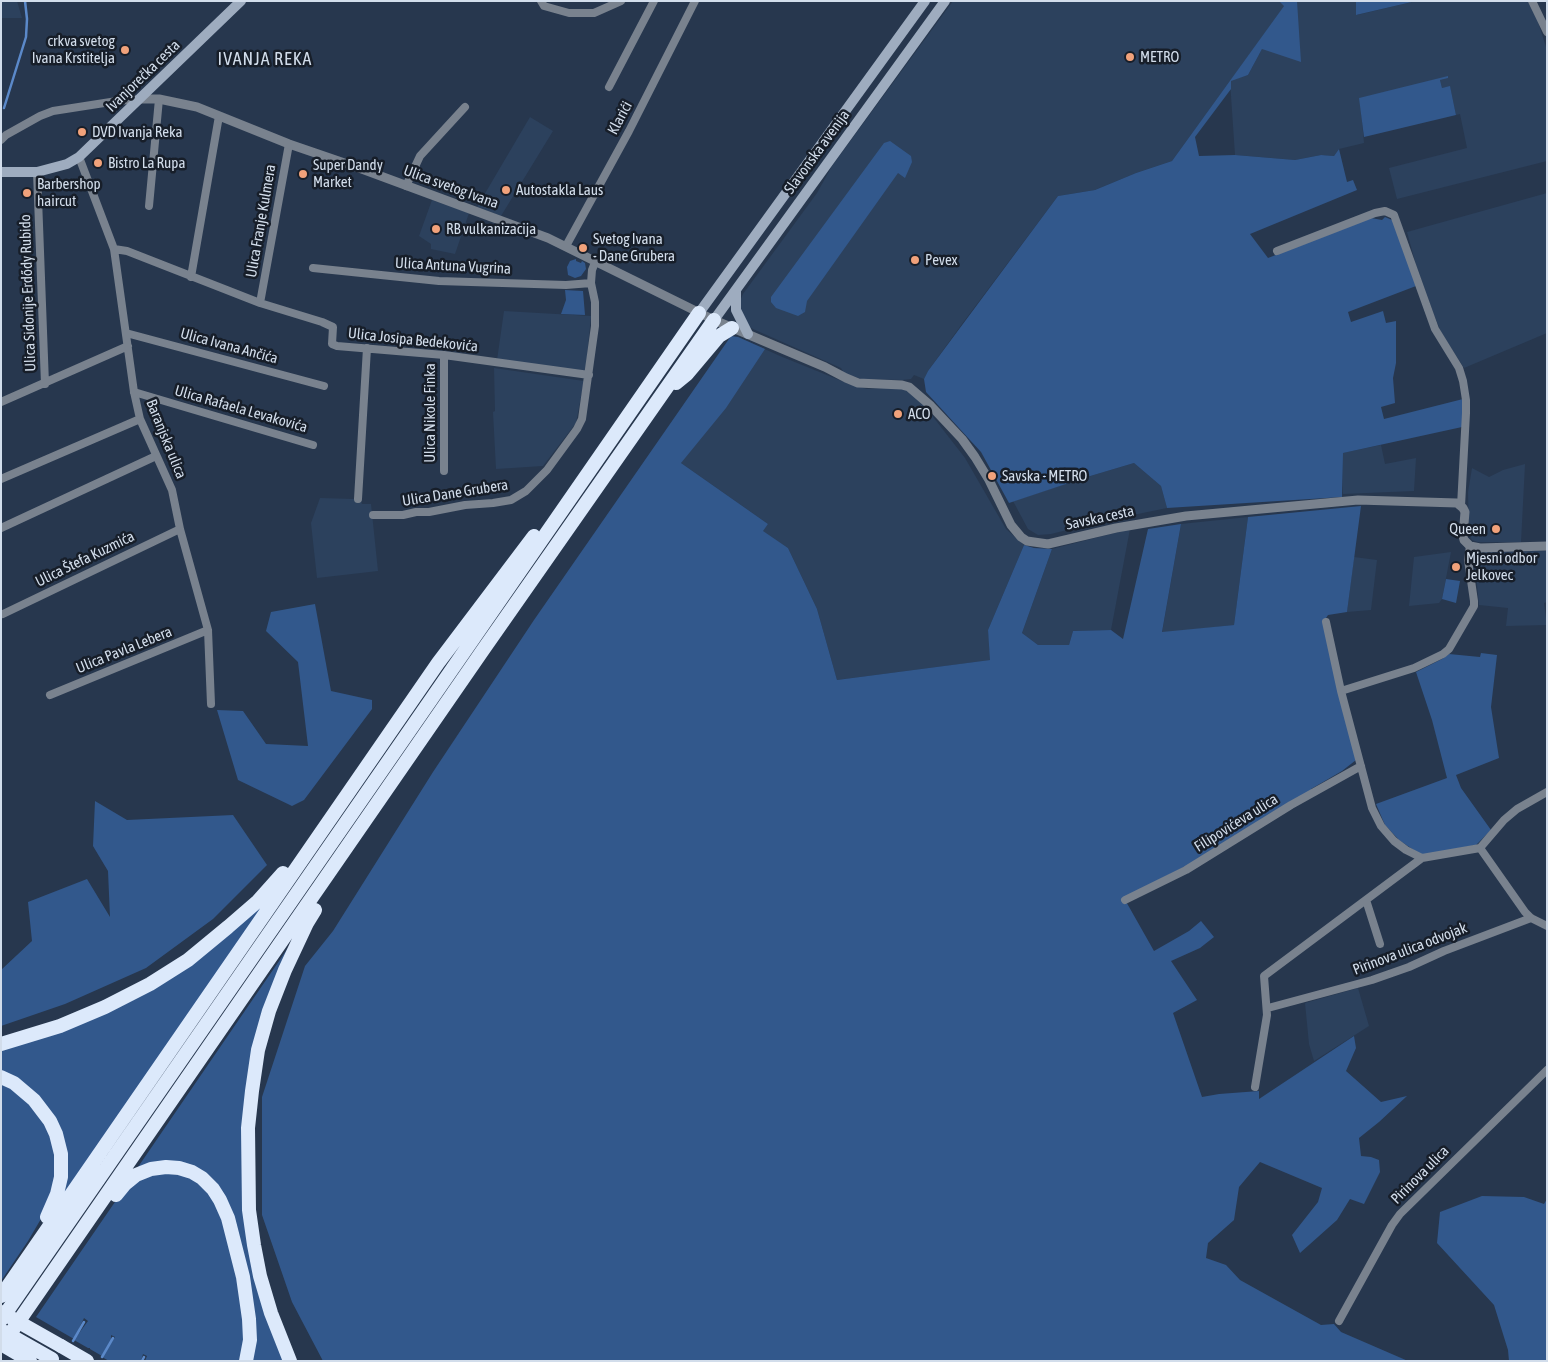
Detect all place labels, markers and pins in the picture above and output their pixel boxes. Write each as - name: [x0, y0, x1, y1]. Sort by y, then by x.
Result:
- place label: crkva svetog Ivana Krstitelja: [32, 32, 115, 67]
- marker: crkva svetog Ivana Krstitelja: [119, 44, 131, 56]
- place label: METRO: [1140, 48, 1179, 66]
- marker: METRO: [1124, 51, 1136, 63]
- place label: DVD Ivanja Reka: [92, 123, 183, 141]
- marker: DVD Ivanja Reka: [76, 126, 88, 138]
- place label: Bistro La Rupa: [108, 154, 185, 172]
- place label: Super Dandy Market: [313, 156, 383, 191]
- marker: Bistro La Rupa: [92, 157, 104, 169]
- marker: Super Dandy Market: [297, 168, 309, 180]
- place label: Barbershop haircut: [37, 175, 101, 210]
- place label: Autostakla Laus: [516, 181, 603, 199]
- marker: Autostakla Laus: [500, 184, 512, 196]
- marker: Barbershop haircut: [21, 187, 33, 199]
- place label: RB vulkanizacija: [446, 220, 536, 238]
- marker: RB vulkanizacija: [430, 223, 442, 235]
- place label: Svetog Ivana - Dane Grubera: [593, 230, 675, 265]
- marker: Svetog Ivana - Dane Grubera: [577, 242, 589, 254]
- place label: Pevex: [925, 251, 958, 269]
- marker: Pevex: [909, 254, 921, 266]
- place label: ACO: [908, 405, 931, 423]
- marker: ACO: [892, 408, 904, 420]
- place label: Savska - METRO: [1002, 467, 1087, 485]
- marker: Savska - METRO: [986, 470, 998, 482]
- place label: Queen: [1449, 520, 1486, 538]
- marker: Queen: [1490, 523, 1502, 535]
- place label: Mjesni odbor Jelkovec: [1466, 549, 1537, 584]
- marker: Mjesni odbor Jelkovec: [1450, 561, 1462, 573]

